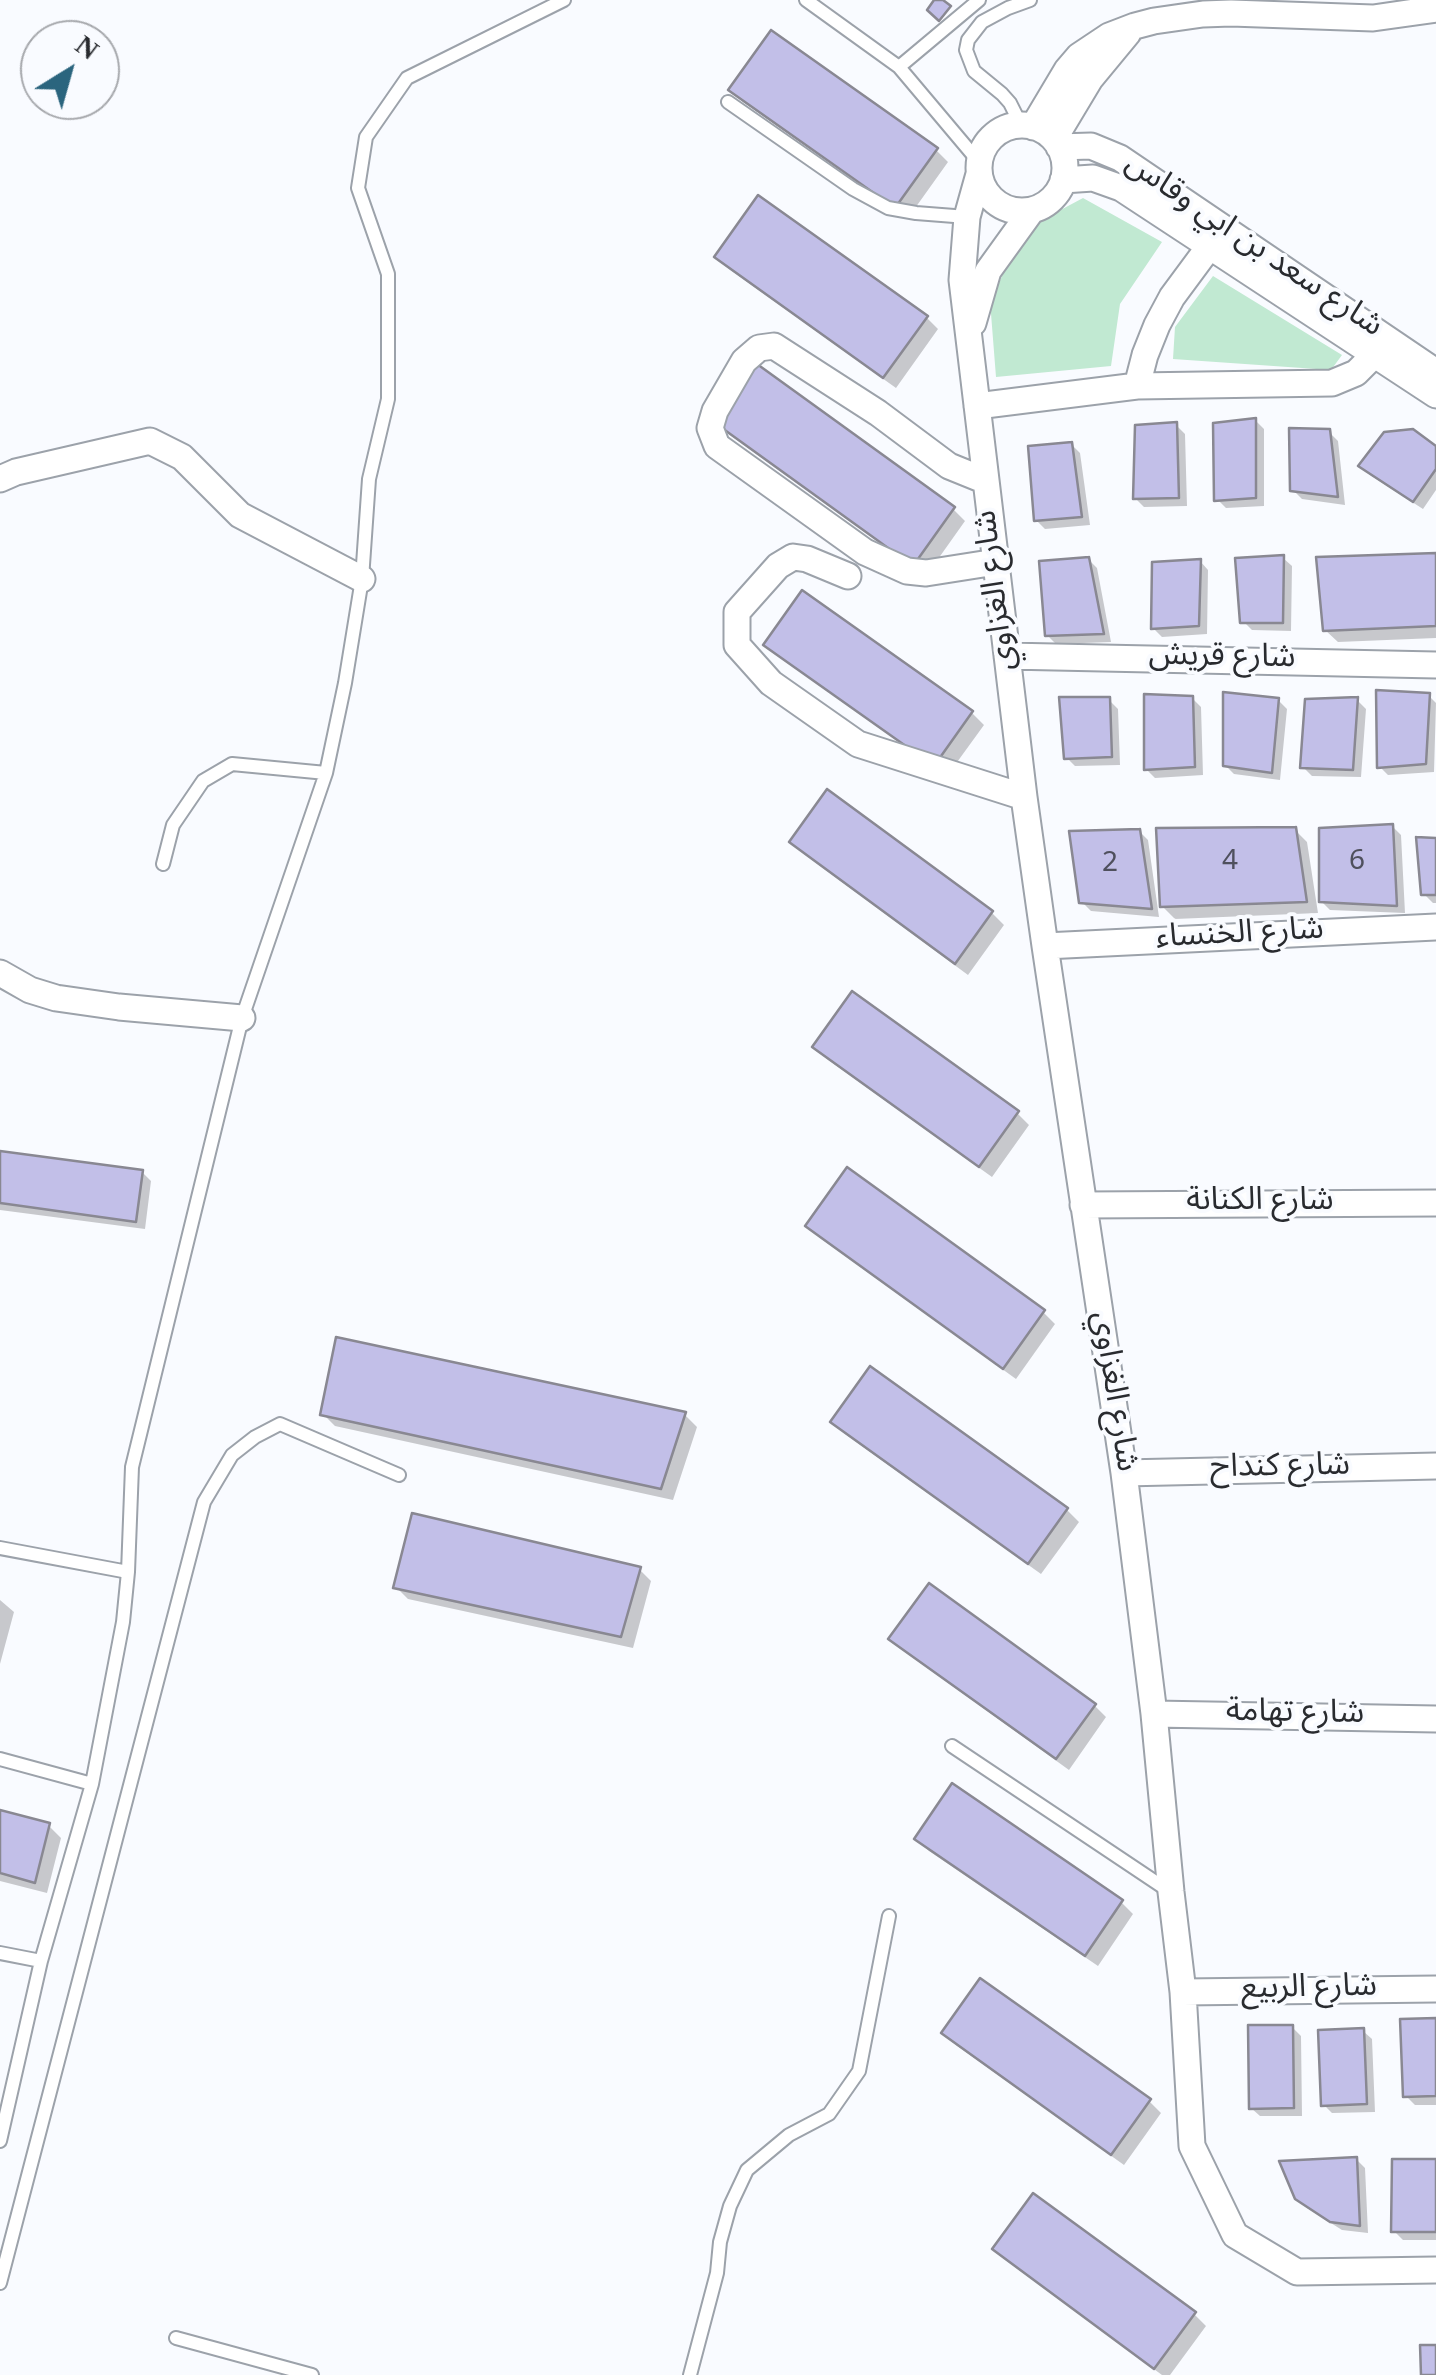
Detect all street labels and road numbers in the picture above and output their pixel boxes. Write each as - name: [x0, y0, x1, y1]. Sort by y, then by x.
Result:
- street label: شارع سعد بن ابي وقاس: [1116, 147, 1388, 349]
- street label: شارع الغزاوي: [970, 508, 1028, 672]
- street label: شارع قريش: [1148, 640, 1296, 680]
- street label: شارع الخنساء: [1155, 913, 1325, 961]
- street label: شارع الكنانة: [1186, 1185, 1334, 1223]
- street label: شارع الغزاوي: [1079, 1309, 1143, 1475]
- street label: شارع كنداح: [1210, 1450, 1350, 1490]
- street label: شارع تهامة: [1226, 1696, 1364, 1736]
- street label: شارع الربيع: [1241, 1971, 1377, 2011]

